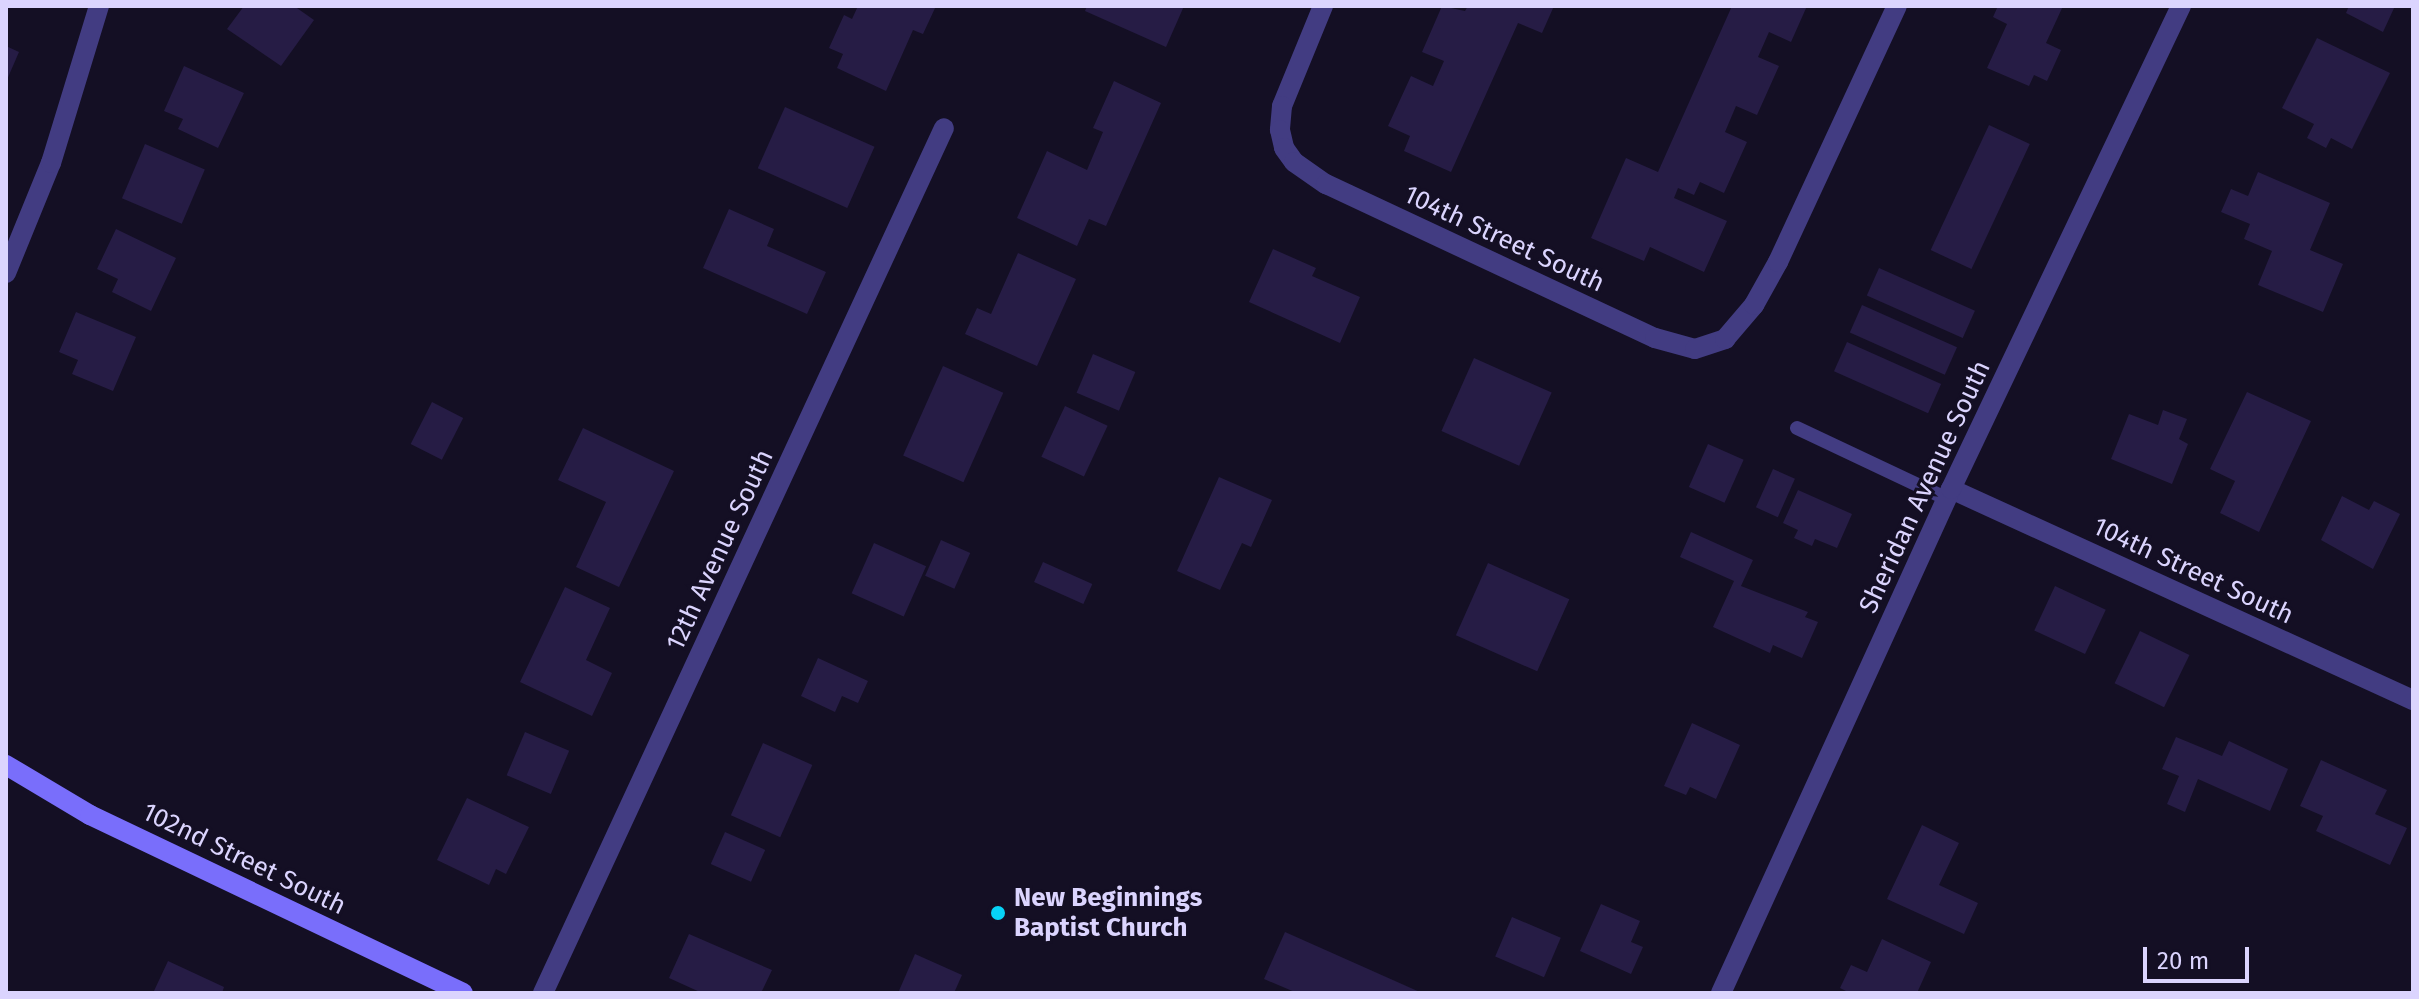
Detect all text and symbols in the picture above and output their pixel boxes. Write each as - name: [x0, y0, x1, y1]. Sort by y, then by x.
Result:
- street label: 104th Street South: [1399, 179, 1609, 299]
- street label: Sheridan Avenue South: [1853, 356, 1997, 618]
- street label: 12th Avenue South: [660, 445, 780, 655]
- street label: 104th Street South: [2088, 511, 2298, 631]
- street label: 102nd Street South: [137, 796, 351, 922]
- place label: New Beginnings Baptist Church: [1014, 882, 1202, 944]
- marker: New Beginnings Baptist Church: [989, 904, 1007, 922]
- scale bar: [2147, 931, 2253, 981]
- text: 20 m: [2157, 947, 2209, 975]

